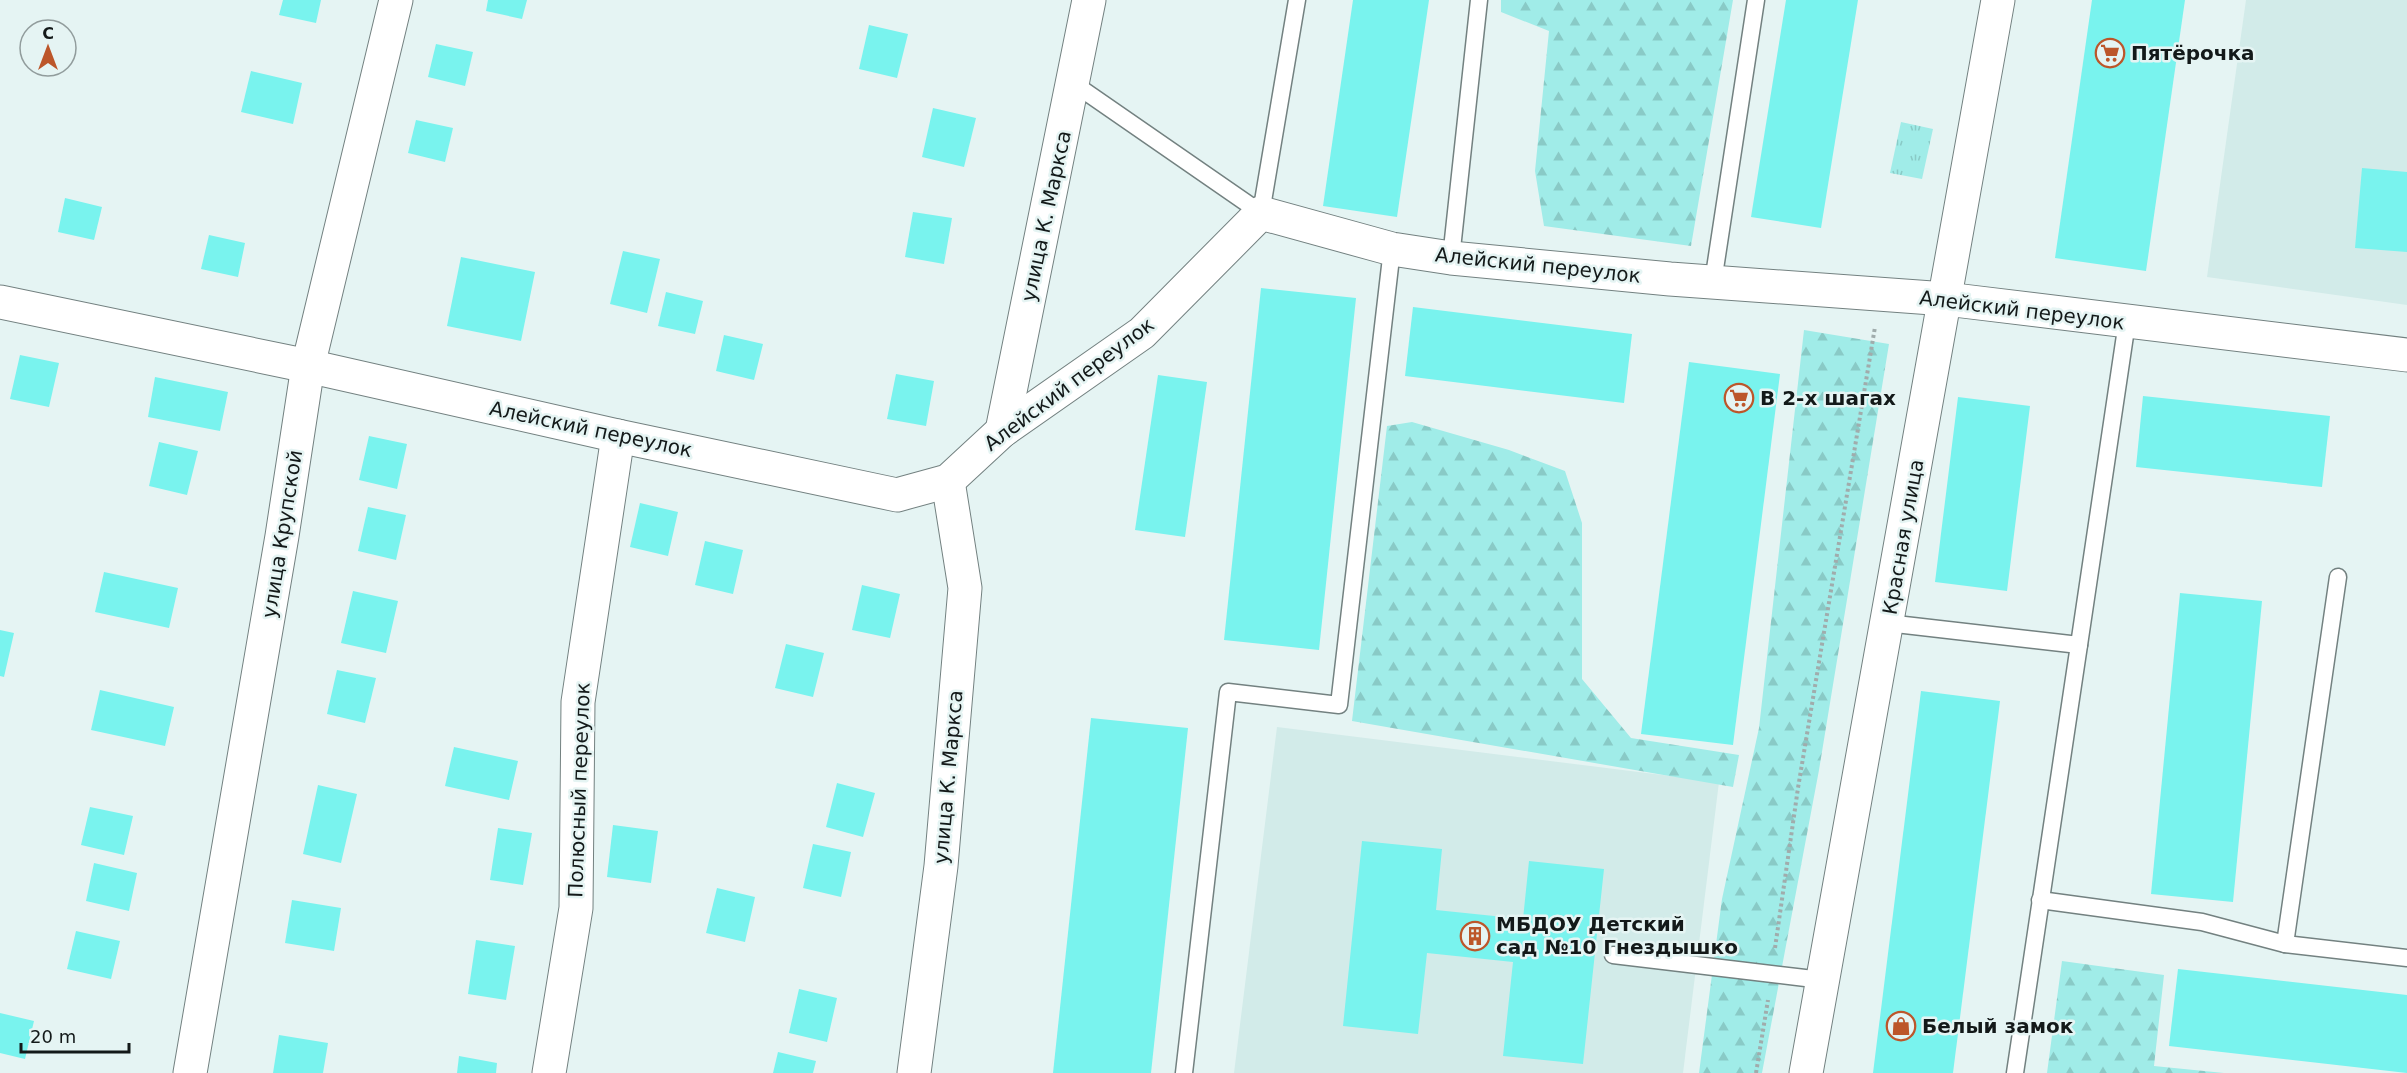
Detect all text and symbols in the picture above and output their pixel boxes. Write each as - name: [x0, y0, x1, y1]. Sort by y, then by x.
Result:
- north arrow: [18, 18, 78, 78]
- text: С: [42, 24, 54, 43]
- supermarket icon: Пятёрочка: [2094, 37, 2126, 69]
- place label: Пятёрочка: [2131, 41, 2255, 65]
- street label: улица К. Маркса: [1016, 128, 1076, 304]
- street label: Алейский переулок: [1434, 242, 1642, 288]
- street label: Алейский переулок: [1918, 286, 2126, 334]
- street label: Алейский переулок: [979, 312, 1159, 456]
- supermarket icon: В 2-х шагах: [1723, 382, 1755, 414]
- place label: В 2-х шагах: [1760, 386, 1896, 410]
- street label: Алейский переулок: [488, 396, 694, 462]
- street label: улица Крупской: [257, 448, 307, 620]
- street label: Красная улица: [1878, 457, 1928, 617]
- street label: Полюсный переулок: [563, 682, 595, 898]
- street label: улица К. Маркса: [928, 689, 968, 865]
- place label: МБДОУ Детский сад №10 Гнездышко: [1496, 912, 1738, 959]
- building icon: МБДОУ Детский сад №10 Гнездышко: [1459, 920, 1491, 952]
- shop icon: Белый замок: [1885, 1010, 1917, 1042]
- place label: Белый замок: [1922, 1014, 2074, 1038]
- scale bar: [21, 1016, 129, 1054]
- text: 20 m: [30, 1026, 76, 1047]

